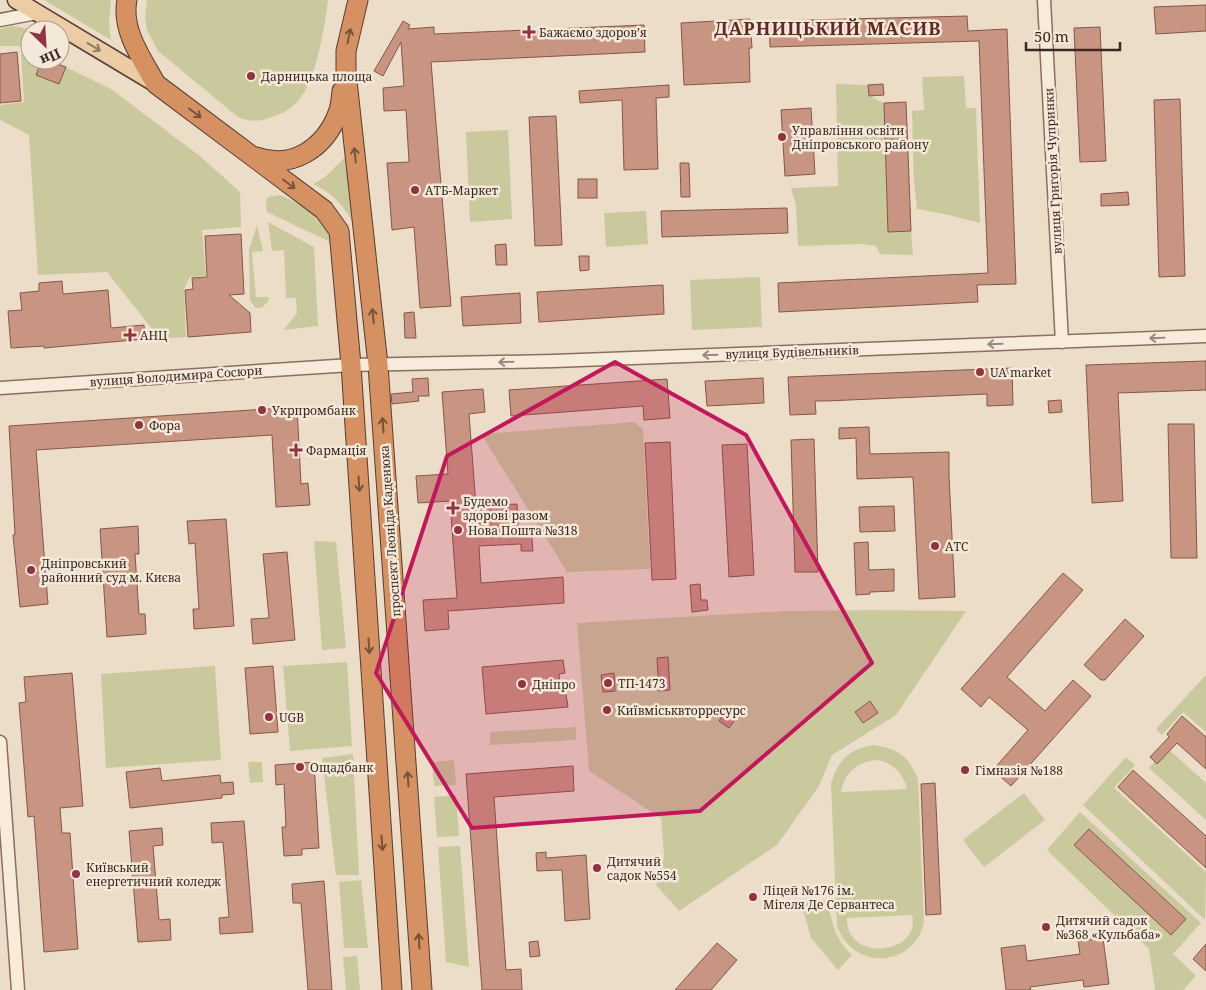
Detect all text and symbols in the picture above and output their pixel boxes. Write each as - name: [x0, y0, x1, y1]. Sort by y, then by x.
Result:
- district label: ДАРНИЦЬКИЙ МАСИВ: [714, 16, 942, 40]
- north arrow: [20, 20, 70, 70]
- scale bar: [1026, 20, 1120, 52]
- place label: Бажаємо здоровʼя: [539, 24, 647, 41]
- marker: Бажаємо здоровʼя: [523, 26, 535, 38]
- text: 50 m: [1034, 26, 1069, 46]
- one-way arrow: [345, 28, 355, 44]
- one-way arrow: [86, 42, 100, 52]
- text: Пн: [37, 44, 64, 70]
- place label: Дарницька площа: [261, 68, 372, 85]
- marker: Дарницька площа: [245, 70, 257, 82]
- street label: вулиця Григорія Чупринки: [1040, 87, 1066, 255]
- one-way arrow: [188, 108, 201, 119]
- place label: Управління освіти Дніпровського району: [792, 122, 929, 153]
- marker: Управління освіти Дніпровського району: [776, 131, 788, 143]
- one-way arrow: [350, 147, 360, 163]
- one-way arrow: [282, 179, 296, 189]
- place label: АТБ-Маркет: [425, 182, 499, 199]
- marker: АТБ-Маркет: [409, 184, 421, 196]
- one-way arrow: [368, 309, 378, 325]
- place label: АНЦ: [140, 327, 168, 344]
- marker: АНЦ: [124, 329, 136, 341]
- one-way arrow: [1150, 334, 1166, 343]
- one-way arrow: [987, 340, 1003, 349]
- street label: вулиця Будівельників: [725, 341, 859, 363]
- one-way arrow: [702, 350, 718, 359]
- one-way arrow: [498, 357, 514, 367]
- street label: вулиця Володимира Сосюри: [89, 361, 263, 391]
- place label: UA market: [990, 364, 1051, 381]
- marker: UA market: [974, 366, 986, 378]
- place label: Укрпромбанк: [272, 402, 357, 419]
- marker: Укрпромбанк: [256, 404, 268, 416]
- place label: Фора: [149, 417, 181, 434]
- one-way arrow: [378, 417, 387, 433]
- marker: Фора: [133, 419, 145, 431]
- place label: Фармація: [306, 442, 367, 459]
- marker: Фармація: [290, 444, 302, 456]
- street label: проспект Леоніда Каденюка: [376, 444, 404, 617]
- one-way arrow: [354, 476, 363, 492]
- place label: Будемо здорові разом: [463, 493, 549, 524]
- marker: Будемо здорові разом: [447, 502, 459, 514]
- place label: Нова Пошта №318: [468, 522, 578, 539]
- marker: Нова Пошта №318: [452, 524, 464, 536]
- place label: АТС: [945, 538, 968, 555]
- marker: АТС: [929, 540, 941, 552]
- place label: Дніпровський районний суд м. Києва: [41, 555, 181, 586]
- marker: Дніпровський районний суд м. Києва: [25, 564, 37, 576]
- one-way arrow: [365, 638, 374, 654]
- place label: ТП-1473: [618, 675, 666, 692]
- place label: Дніпро: [532, 676, 576, 693]
- marker: ТП-1473: [602, 677, 614, 689]
- marker: Дніпро: [516, 678, 528, 690]
- place label: Київміськвторресурс: [617, 702, 746, 719]
- marker: Київміськвторресурс: [601, 704, 613, 716]
- place label: UGB: [279, 709, 304, 726]
- marker: UGB: [263, 711, 275, 723]
- place label: Ощадбанк: [310, 759, 374, 776]
- marker: Ощадбанк: [294, 761, 306, 773]
- place label: Гімназія №188: [975, 762, 1063, 779]
- marker: Гімназія №188: [959, 764, 971, 776]
- one-way arrow: [403, 772, 413, 788]
- one-way arrow: [378, 835, 387, 851]
- place label: Дитячий садок №554: [607, 853, 677, 884]
- place label: Київський енергетичний коледж: [86, 859, 221, 890]
- marker: Дитячий садок №554: [591, 862, 603, 874]
- marker: Київський енергетичний коледж: [70, 868, 82, 880]
- place label: Ліцей №176 ім. Мігеля Де Сервантеса: [763, 882, 895, 913]
- marker: Ліцей №176 ім. Мігеля Де Сервантеса: [747, 891, 759, 903]
- place label: Дитячий садок №368 «Кульбаба»: [1056, 912, 1161, 943]
- marker: Дитячий садок №368 «Кульбаба»: [1040, 921, 1052, 933]
- one-way arrow: [414, 934, 424, 950]

